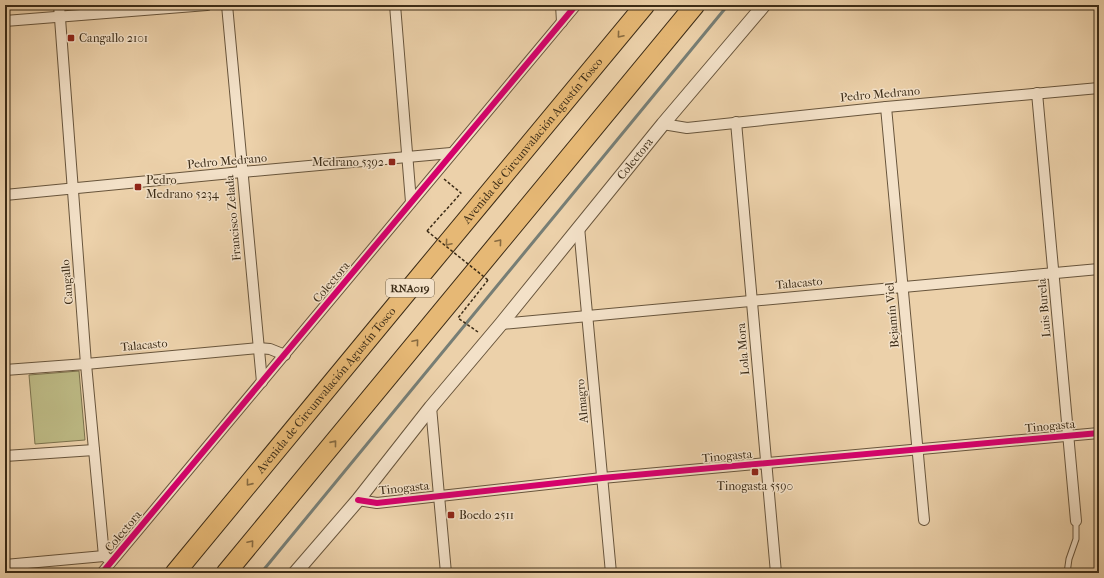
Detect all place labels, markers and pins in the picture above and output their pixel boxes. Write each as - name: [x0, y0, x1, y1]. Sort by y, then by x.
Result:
- place label: Cangallo 2101: [79, 31, 148, 45]
- marker: Cangallo 2101: [66, 33, 76, 43]
- place label: Medrano 5392: [312, 155, 384, 169]
- marker: Medrano 5392: [387, 157, 397, 167]
- place label: Pedro Medrano 5234: [146, 173, 220, 201]
- marker: Pedro Medrano 5234: [133, 182, 143, 192]
- marker: Tinogasta 5590: [750, 467, 760, 477]
- place label: Tinogasta 5590: [717, 479, 793, 493]
- place label: Boedo 2511: [459, 508, 514, 522]
- marker: Boedo 2511: [446, 510, 456, 520]

